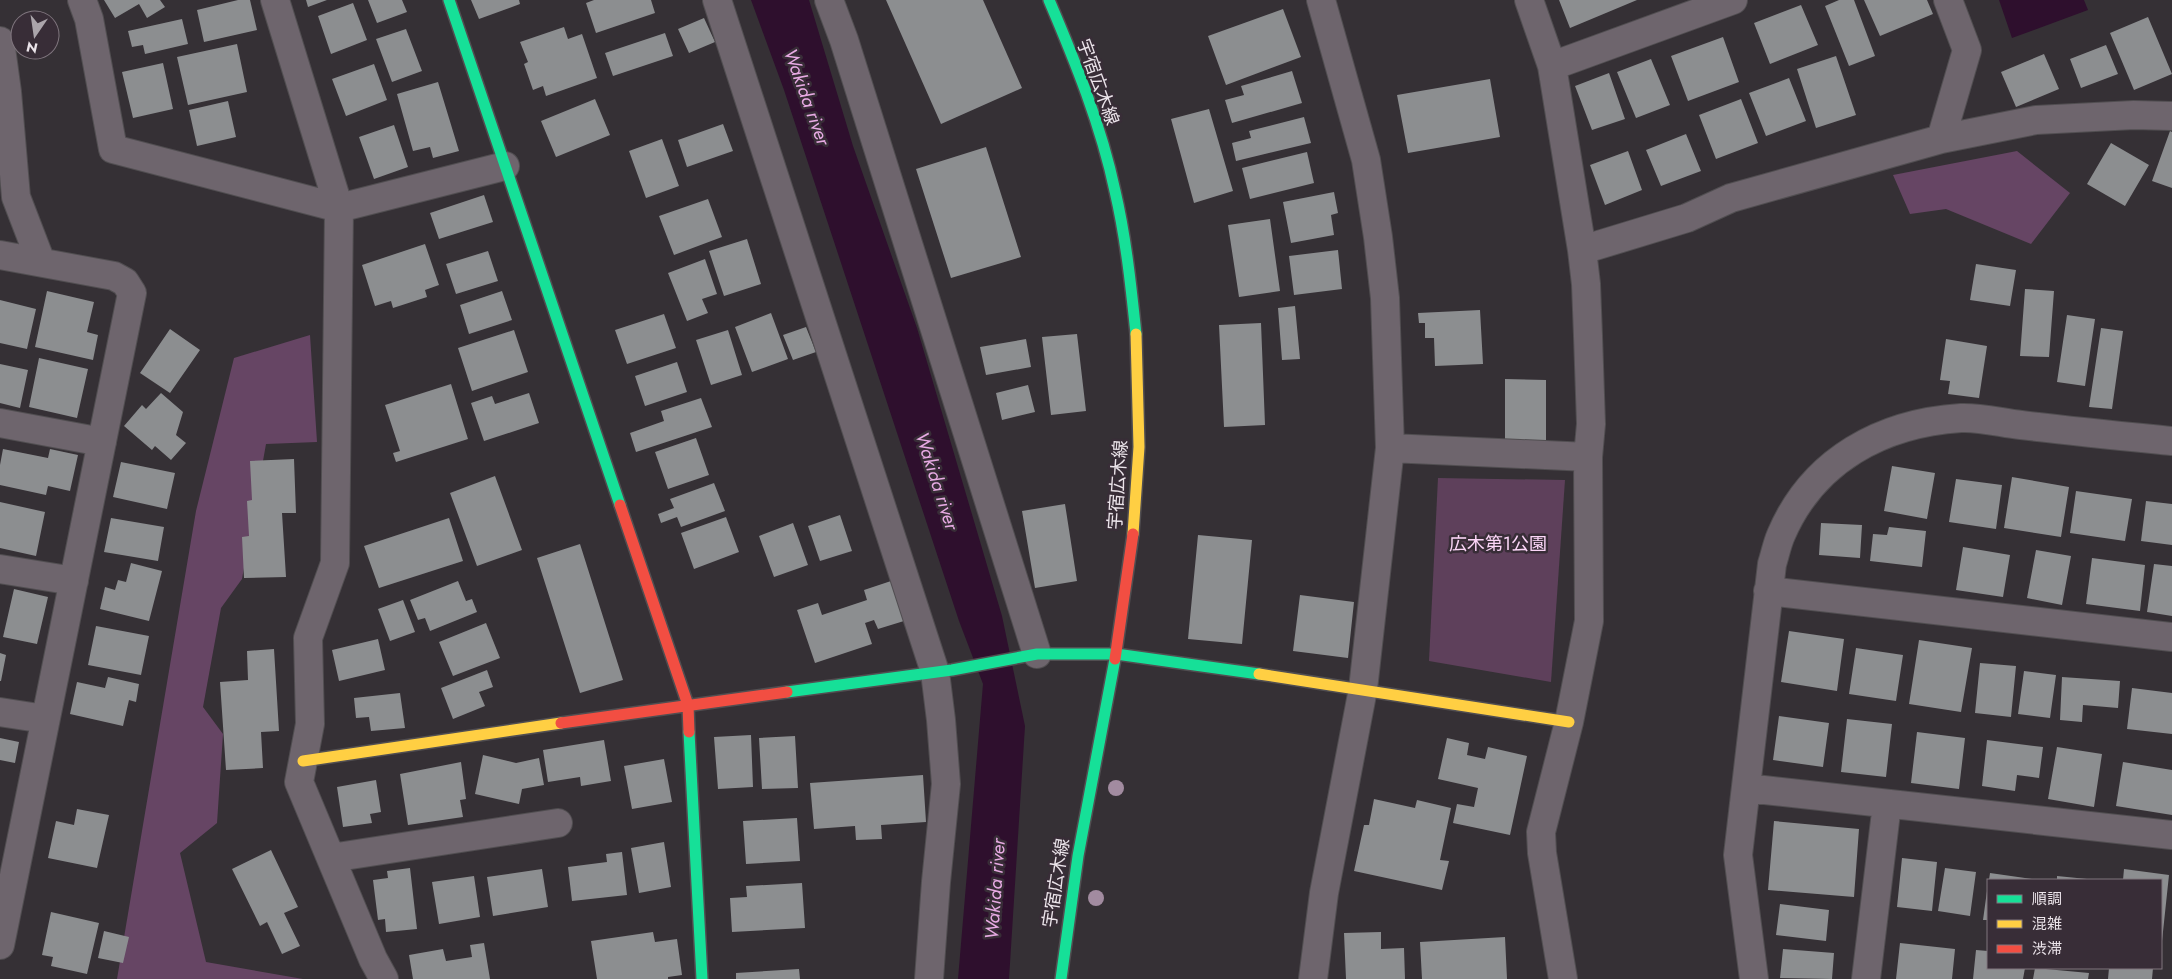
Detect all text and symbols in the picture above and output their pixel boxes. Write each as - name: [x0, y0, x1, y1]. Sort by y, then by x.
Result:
- north arrow: [10, 10, 60, 60]
- street label: 宇宿広木線: [1070, 35, 1126, 129]
- text: N: [24, 37, 40, 59]
- water label: Wakida river: [777, 45, 838, 151]
- water label: Wakida river: [909, 429, 966, 535]
- street label: 宇宿広木線: [1102, 439, 1134, 531]
- park label: 広木第1公園: [1449, 531, 1547, 557]
- water label: Wakida river: [978, 836, 1012, 940]
- street label: 宇宿広木線: [1036, 837, 1076, 929]
- legend: [1987, 879, 2162, 969]
- text: 順調: [2032, 888, 2062, 910]
- text: 混雑: [2032, 913, 2062, 935]
- text: 渋滞: [2032, 938, 2062, 960]

